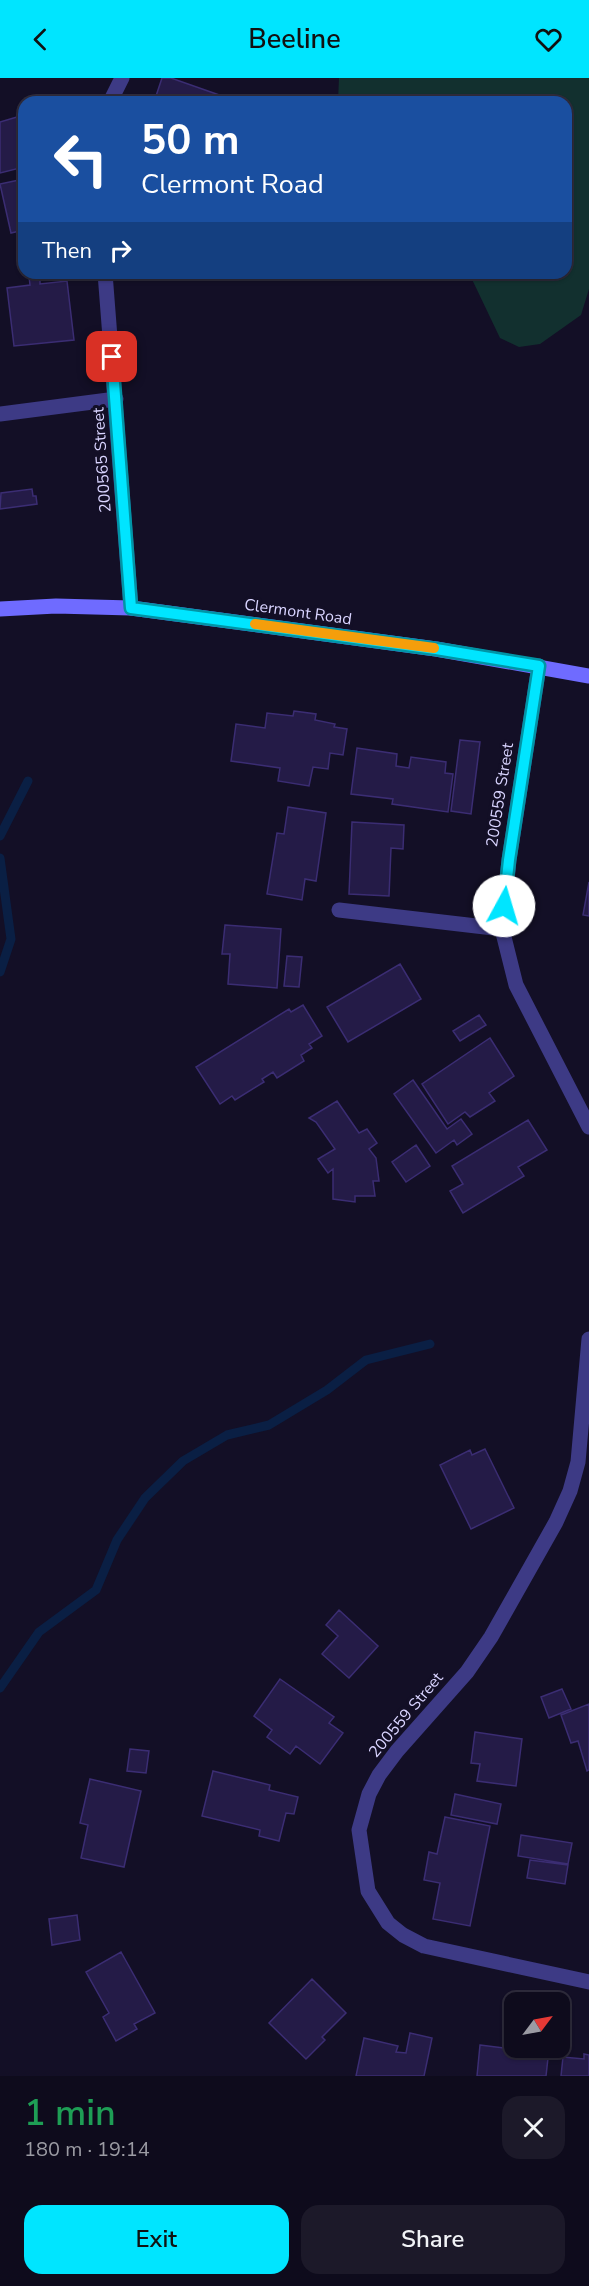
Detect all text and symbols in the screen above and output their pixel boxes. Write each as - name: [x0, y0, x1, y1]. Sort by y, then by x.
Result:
- text: Beeline: [248, 21, 341, 58]
- icon: back: [24, 23, 57, 56]
- icon: heart: [532, 23, 565, 56]
- text: 50 m: [141, 112, 240, 169]
- icon: left: [42, 120, 120, 198]
- text: Clermont Road: [141, 166, 324, 203]
- icon: right: [104, 234, 137, 267]
- text: Then: [42, 236, 92, 266]
- pin: [86, 331, 137, 382]
- icon: arrive: [95, 340, 128, 373]
- street label: 200565 Street: [87, 406, 117, 513]
- street label: Clermont Road: [243, 594, 353, 630]
- street label: 200559 Street: [481, 741, 519, 849]
- position arrow: [472, 874, 536, 938]
- street label: 200559 Street: [364, 1667, 449, 1762]
- north arrow: [504, 1992, 570, 2058]
- map controls: [504, 1992, 570, 2058]
- text: 1 min: [24, 2089, 116, 2138]
- button: close: [502, 2096, 565, 2159]
- text: 180 m · 19:14: [24, 2136, 150, 2163]
- button: Exit: [24, 2205, 289, 2274]
- button: Share: [301, 2205, 565, 2274]

